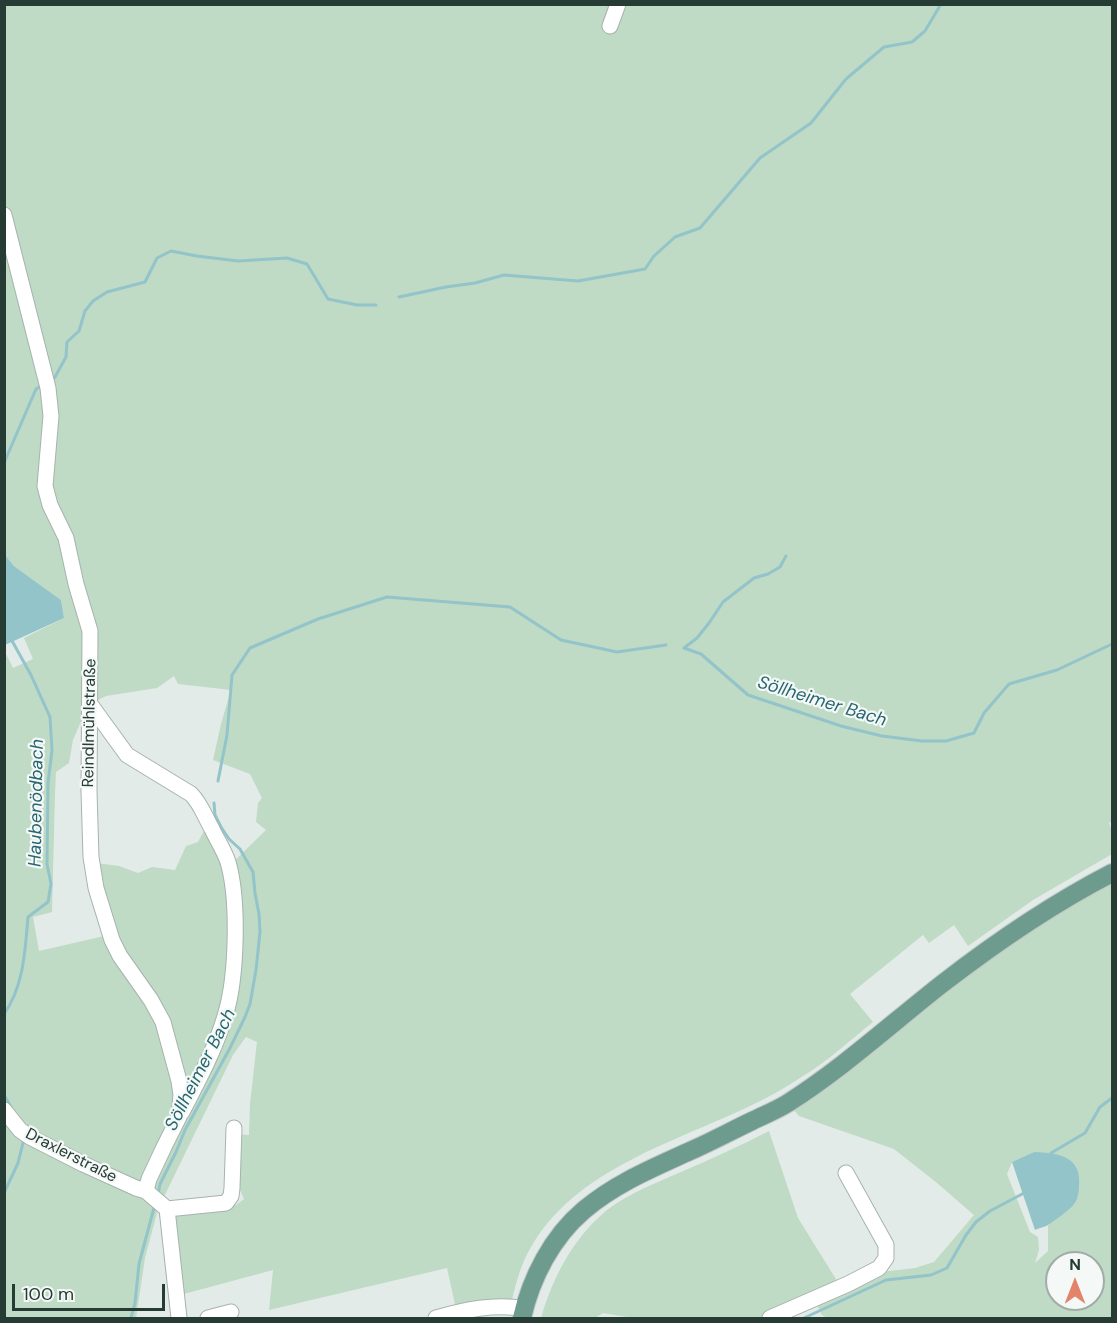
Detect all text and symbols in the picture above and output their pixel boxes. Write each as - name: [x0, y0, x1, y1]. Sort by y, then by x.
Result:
- street label: Reindlmühlstraße: [79, 658, 101, 788]
- water label: Söllheimer Bach: [755, 672, 889, 732]
- water label: Haubenödbach: [25, 739, 49, 867]
- water label: Söllheimer Bach: [161, 1006, 241, 1134]
- street label: Draxlerstraße: [22, 1125, 120, 1187]
- north arrow: [1045, 1251, 1105, 1311]
- text: N: [1069, 1254, 1081, 1275]
- scale bar: [15, 1272, 168, 1310]
- text: 100 m: [23, 1282, 74, 1306]

